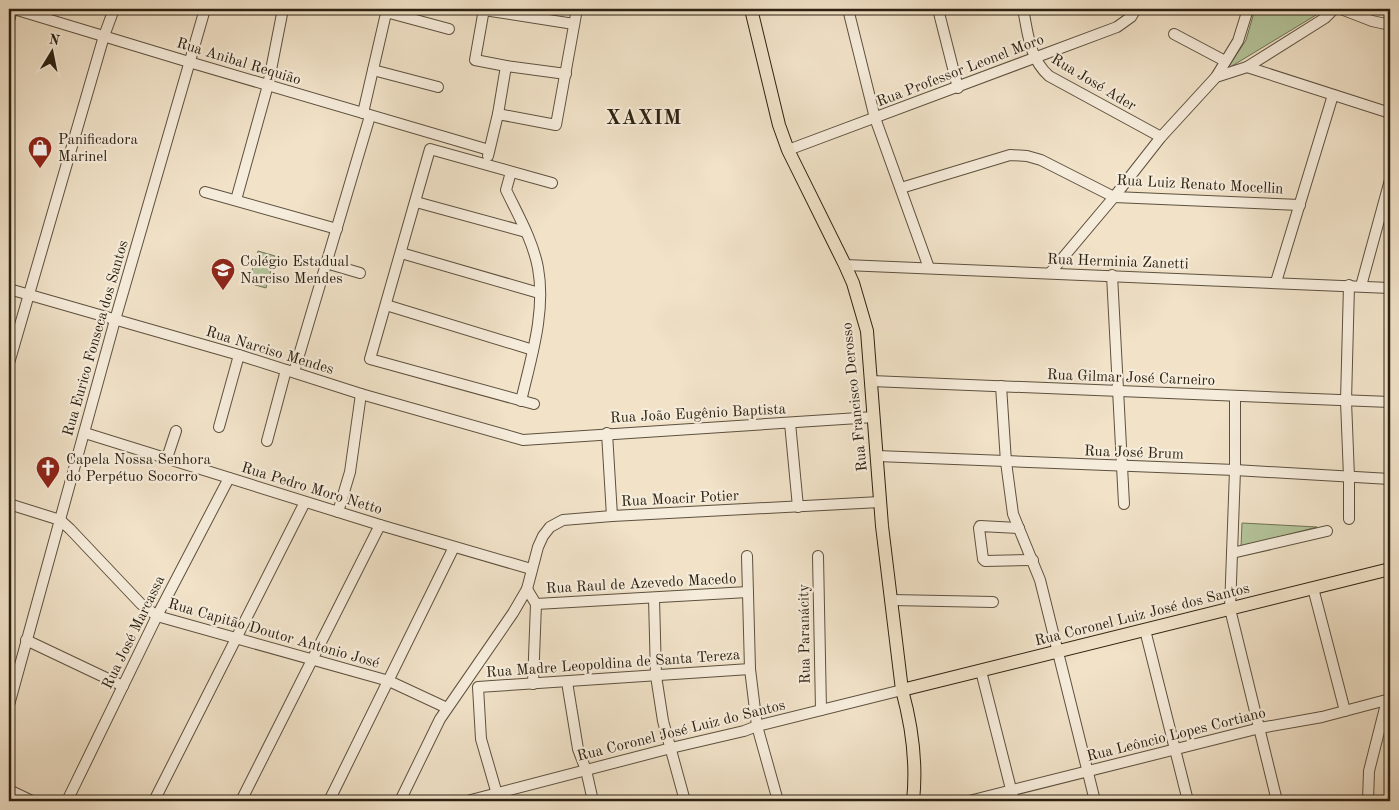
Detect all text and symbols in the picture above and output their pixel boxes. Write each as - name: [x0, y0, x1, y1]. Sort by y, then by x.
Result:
- north arrow: [28, 28, 78, 78]
- text: N: [48, 32, 61, 48]
- street label: Rua Professor Leonel Moro: [875, 32, 1046, 110]
- street label: Rua Anibal Requião: [174, 36, 303, 89]
- street label: Rua José Ader: [1048, 52, 1138, 114]
- district label: XAXIM: [606, 109, 682, 129]
- place label: Panificadora Marinel: [58, 133, 138, 165]
- shop icon: Panificadora Marinel: [27, 135, 53, 169]
- street label: Rua Luiz Renato Mocellin: [1116, 174, 1284, 197]
- street label: Rua Eurico Fonseca dos Santos: [61, 239, 132, 438]
- street label: Rua Herminia Zanetti: [1047, 253, 1189, 272]
- place label: Colégio Estadual Narciso Mendes: [240, 255, 349, 287]
- school or university icon: Colégio Estadual Narciso Mendes: [210, 257, 236, 291]
- street label: Rua Francisco Derosso: [840, 321, 871, 472]
- street label: Rua Narciso Mendes: [204, 325, 335, 378]
- street label: Rua Gilmar José Carneiro: [1047, 368, 1215, 389]
- street label: Rua João Eugênio Baptista: [610, 402, 787, 427]
- street label: Rua José Brum: [1084, 444, 1184, 463]
- place label: Capela Nossa Senhora do Perpétuo Socorro: [66, 453, 211, 485]
- church icon: Capela Nossa Senhora do Perpétuo Socorro: [35, 455, 61, 489]
- street label: Rua Pedro Moro Netto: [239, 461, 384, 518]
- street label: Rua Moacir Potier: [621, 489, 739, 510]
- street label: Rua Raul de Azevedo Macedo: [545, 572, 737, 597]
- street label: Rua José Marcassa: [100, 573, 169, 692]
- street label: Rua Coronel Luiz José dos Santos: [1033, 581, 1251, 649]
- street label: Rua Paranácity: [797, 584, 814, 684]
- street label: Rua Capitão Doutor Antonio José: [166, 597, 381, 672]
- street label: Rua Madre Leopoldina de Santa Tereza: [485, 648, 741, 681]
- street label: Rua Coronel José Luiz do Santos: [576, 698, 787, 765]
- street label: Rua Leôncio Lopes Cortiano: [1085, 706, 1267, 765]

